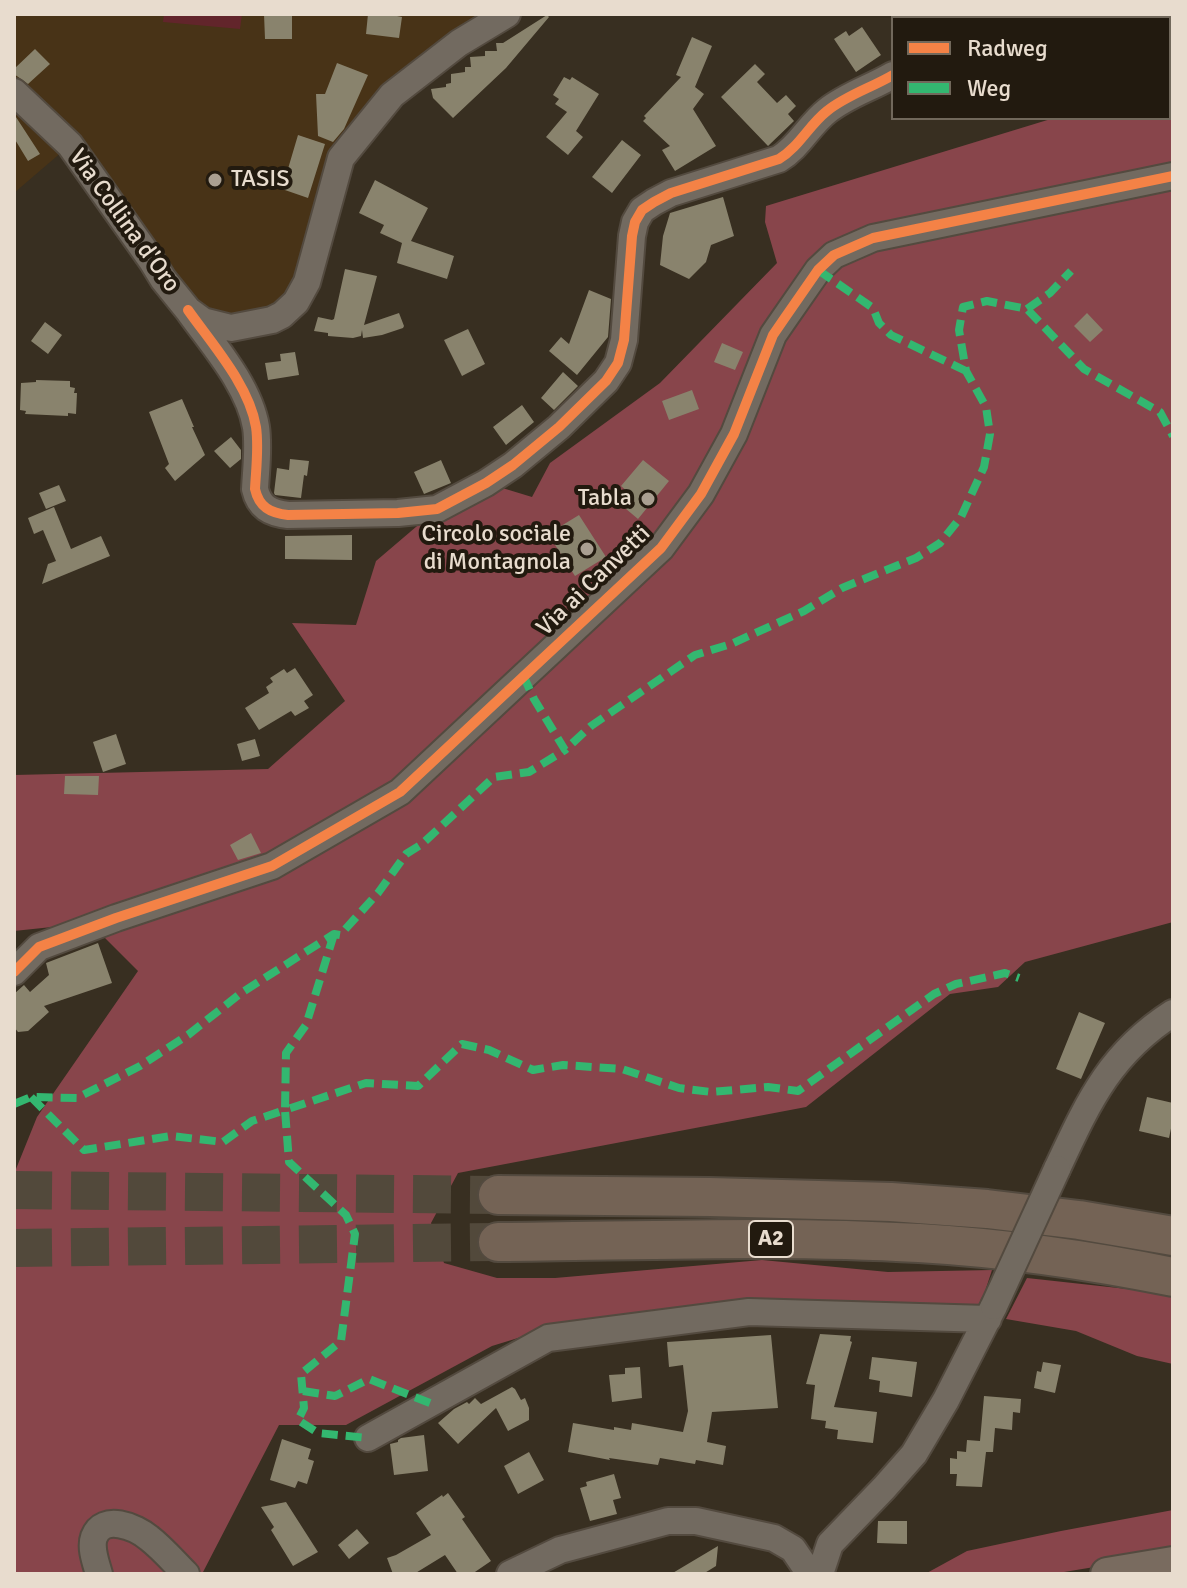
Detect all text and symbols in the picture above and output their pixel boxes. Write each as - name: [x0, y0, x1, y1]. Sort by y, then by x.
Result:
- legend: [891, 16, 1171, 120]
- text: Radweg: [967, 33, 1048, 63]
- text: Weg: [967, 73, 1011, 103]
- street label: Via Collina d'Oro: [63, 144, 185, 298]
- place label: TASIS: [231, 166, 290, 194]
- marker: TASIS: [206, 171, 224, 189]
- place label: Tabla: [578, 485, 632, 513]
- marker: Tabla: [639, 490, 657, 508]
- street label: Via ai Canvetti: [531, 520, 657, 642]
- place label: Circolo sociale di Montagnola: [421, 521, 571, 577]
- marker: Circolo sociale di Montagnola: [578, 540, 596, 558]
- road number: A2: [749, 1221, 793, 1257]

